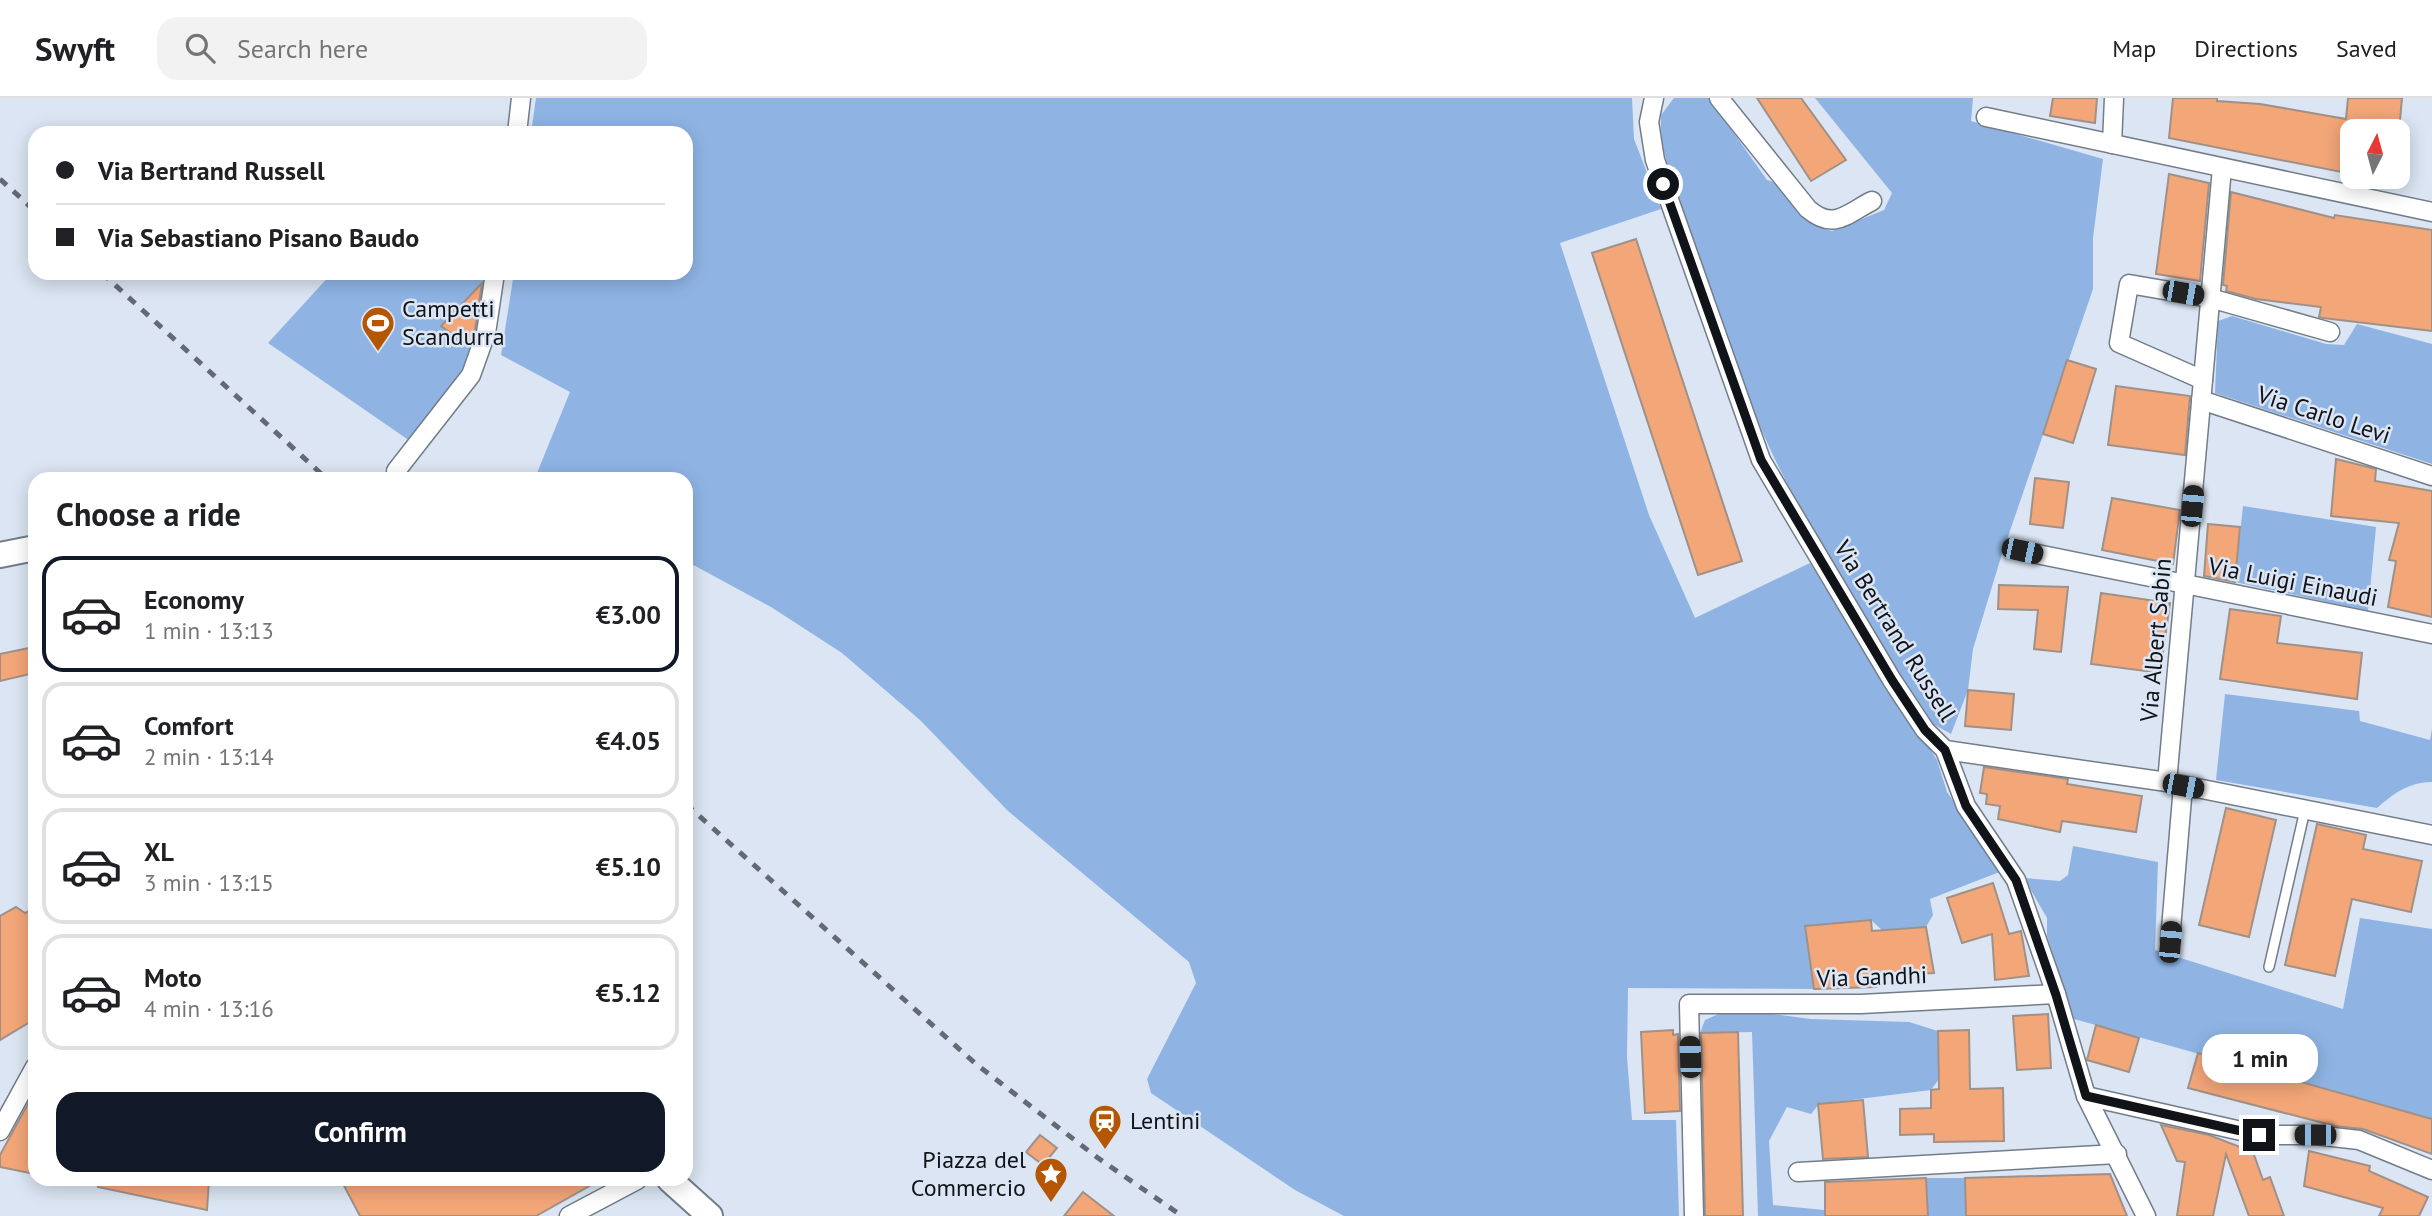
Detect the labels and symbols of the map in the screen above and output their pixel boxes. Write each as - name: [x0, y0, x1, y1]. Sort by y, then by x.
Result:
- north arrow: [2340, 119, 2410, 189]
- route start: [1647, 168, 1679, 200]
- car: [2161, 279, 2206, 307]
- place label: Campetti Scandurra: [402, 293, 505, 352]
- sports icon: Campetti Scandurra: [359, 304, 397, 353]
- street label: Via Carlo Levi: [2252, 378, 2395, 451]
- car: [2180, 484, 2205, 528]
- street label: Via Bertrand Russell: [1827, 534, 1964, 727]
- car: [2000, 536, 2045, 566]
- street label: Via Luigi Einaudi: [2205, 550, 2380, 613]
- street label: Via Albert Sabin: [2133, 557, 2178, 724]
- car: [2161, 772, 2206, 800]
- car: [2158, 920, 2183, 964]
- street label: Via Gandhi: [1815, 959, 1928, 994]
- callout: 1 min: [2201, 1034, 2317, 1082]
- car: [1679, 1036, 1702, 1078]
- station icon: Lentini: [1086, 1102, 1124, 1151]
- place label: Lentini: [1130, 1105, 1200, 1136]
- route end: [2243, 1119, 2275, 1151]
- car: [2295, 1125, 2337, 1146]
- place label: Piazza del Commercio: [911, 1144, 1026, 1203]
- place icon: Piazza del Commercio: [1032, 1155, 1070, 1204]

